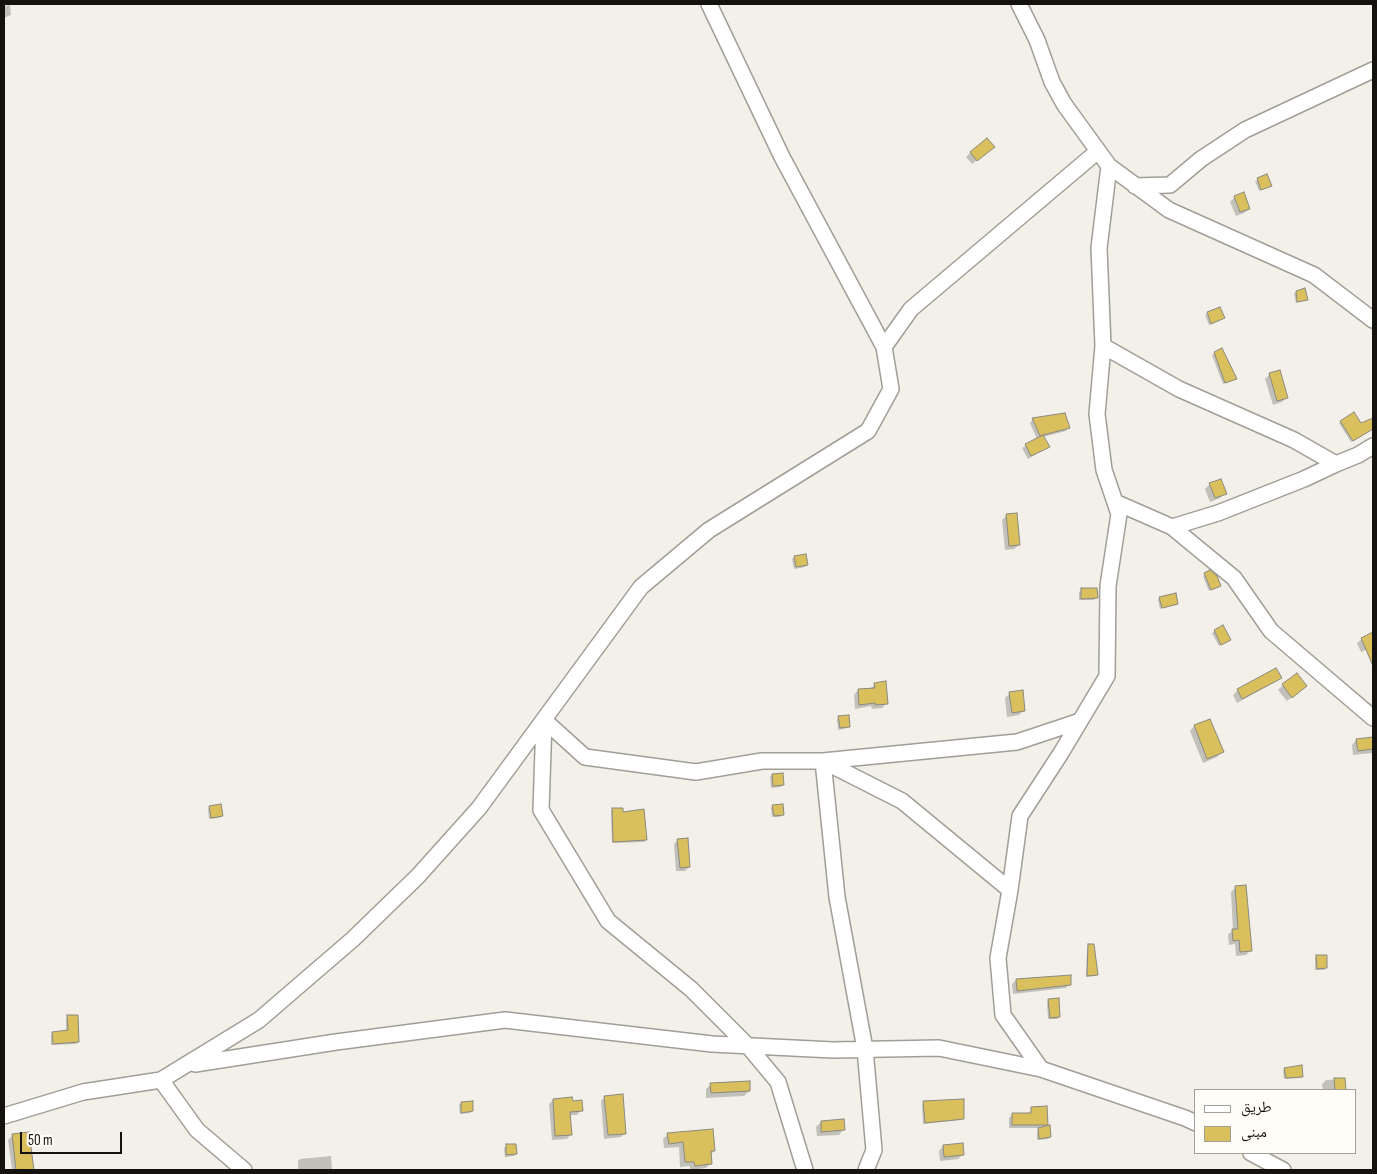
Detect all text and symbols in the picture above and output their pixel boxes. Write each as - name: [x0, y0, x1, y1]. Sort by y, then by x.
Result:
- legend: [1194, 1089, 1357, 1154]
- text: طريق: [1241, 1098, 1272, 1117]
- scale bar: [22, 1122, 125, 1154]
- text: مبنى: [1241, 1123, 1267, 1142]
- text: 50 m: [28, 1131, 53, 1150]

